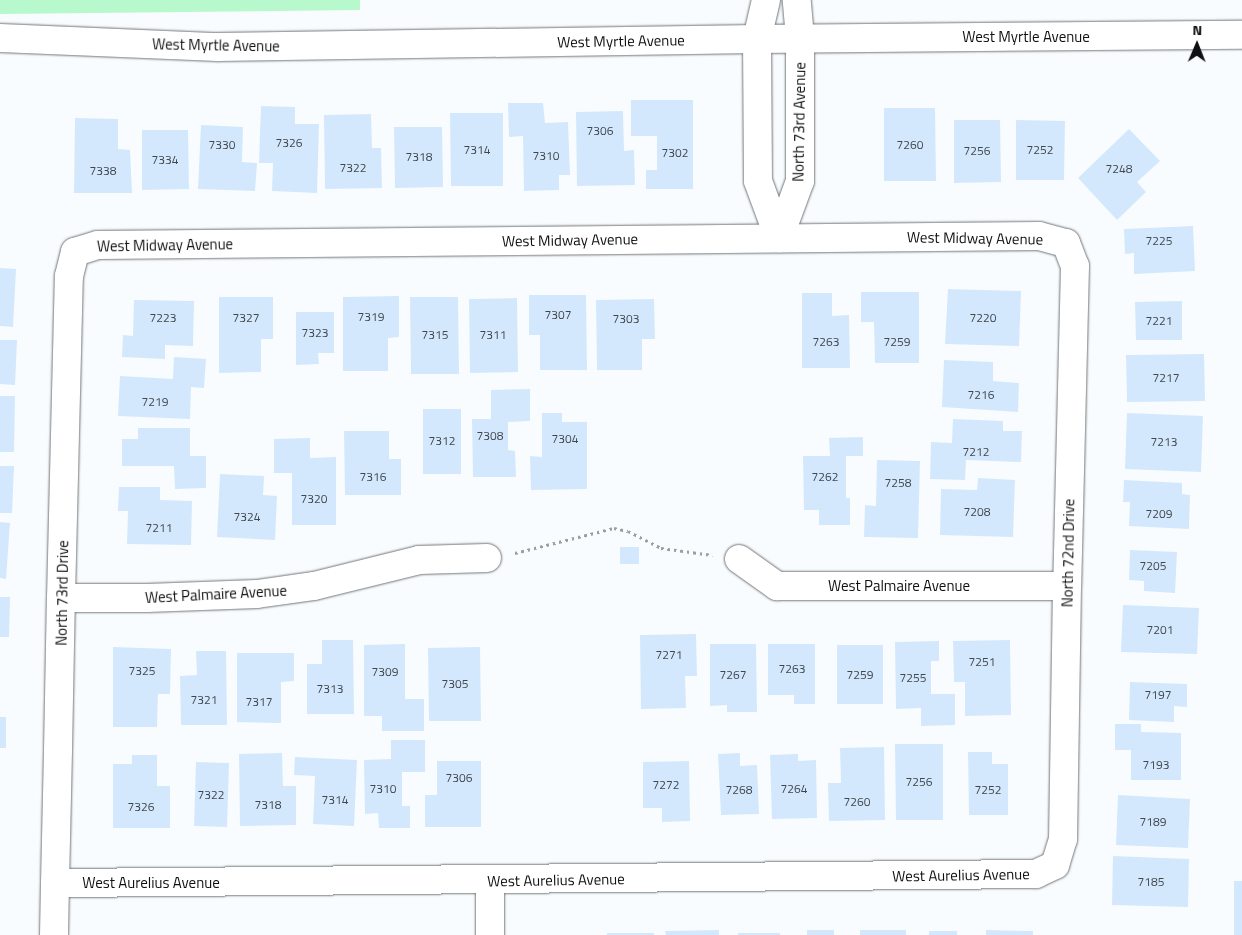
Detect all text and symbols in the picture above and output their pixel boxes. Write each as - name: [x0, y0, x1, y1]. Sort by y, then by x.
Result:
- text: N: [1192, 19, 1202, 40]
- north arrow: [1172, 20, 1222, 70]
- street label: West Myrtle Avenue: [962, 28, 1090, 46]
- street label: West Myrtle Avenue: [557, 31, 685, 51]
- street label: West Myrtle Avenue: [152, 35, 280, 55]
- street label: North 73rd Avenue: [789, 62, 809, 182]
- house number: 7306: [587, 124, 613, 138]
- house number: 7326: [276, 136, 302, 150]
- house number: 7330: [209, 138, 235, 152]
- house number: 7260: [897, 138, 923, 152]
- house number: 7314: [464, 143, 490, 157]
- house number: 7252: [1027, 143, 1053, 157]
- house number: 7256: [964, 144, 990, 158]
- house number: 7302: [662, 146, 688, 160]
- house number: 7310: [533, 149, 559, 163]
- house number: 7318: [406, 150, 432, 164]
- house number: 7334: [152, 153, 178, 167]
- house number: 7322: [340, 161, 366, 175]
- house number: 7248: [1106, 162, 1132, 176]
- house number: 7338: [90, 164, 116, 178]
- street label: West Midway Avenue: [907, 228, 1043, 248]
- street label: West Midway Avenue: [502, 230, 638, 250]
- house number: 7225: [1146, 234, 1172, 248]
- street label: West Midway Avenue: [97, 235, 233, 255]
- house number: 7307: [545, 308, 571, 322]
- house number: 7319: [358, 310, 384, 324]
- house number: 7223: [150, 311, 176, 325]
- house number: 7327: [233, 311, 259, 325]
- house number: 7220: [970, 311, 996, 325]
- house number: 7303: [613, 312, 639, 326]
- house number: 7221: [1146, 314, 1172, 328]
- house number: 7323: [302, 326, 328, 340]
- house number: 7315: [422, 328, 448, 342]
- house number: 7311: [480, 328, 506, 342]
- house number: 7263: [813, 335, 839, 349]
- house number: 7259: [884, 335, 910, 349]
- house number: 7217: [1153, 371, 1179, 385]
- house number: 7216: [968, 388, 994, 402]
- house number: 7219: [142, 395, 168, 409]
- house number: 7308: [477, 429, 503, 443]
- house number: 7304: [552, 432, 578, 446]
- house number: 7312: [429, 434, 455, 448]
- house number: 7213: [1151, 435, 1177, 449]
- house number: 7212: [963, 445, 989, 459]
- house number: 7316: [360, 470, 386, 484]
- house number: 7262: [812, 470, 838, 484]
- house number: 7258: [885, 476, 911, 490]
- house number: 7320: [301, 492, 327, 506]
- street label: North 72nd Drive: [1058, 499, 1078, 607]
- house number: 7208: [964, 505, 990, 519]
- house number: 7209: [1146, 507, 1172, 521]
- house number: 7324: [234, 510, 260, 524]
- house number: 7211: [146, 521, 172, 535]
- street label: North 73rd Drive: [52, 540, 72, 646]
- house number: 7205: [1140, 559, 1166, 573]
- street label: West Palmaire Avenue: [828, 577, 970, 595]
- street label: West Palmaire Avenue: [145, 581, 287, 607]
- house number: 7201: [1147, 623, 1173, 637]
- house number: 7271: [656, 648, 682, 662]
- house number: 7251: [969, 655, 995, 669]
- house number: 7263: [779, 662, 805, 676]
- house number: 7325: [129, 664, 155, 678]
- house number: 7309: [372, 665, 398, 679]
- house number: 7267: [720, 668, 746, 682]
- house number: 7259: [847, 668, 873, 682]
- house number: 7255: [900, 671, 926, 685]
- house number: 7305: [442, 677, 468, 691]
- house number: 7313: [317, 682, 343, 696]
- house number: 7197: [1145, 688, 1171, 702]
- house number: 7321: [191, 693, 217, 707]
- house number: 7317: [246, 695, 272, 709]
- house number: 7193: [1143, 758, 1169, 772]
- house number: 7306: [446, 771, 472, 785]
- house number: 7256: [906, 775, 932, 789]
- house number: 7272: [653, 778, 679, 792]
- house number: 7310: [370, 782, 396, 796]
- house number: 7264: [781, 782, 807, 796]
- house number: 7268: [726, 783, 752, 797]
- house number: 7252: [975, 783, 1001, 797]
- house number: 7322: [198, 788, 224, 802]
- house number: 7314: [322, 793, 348, 807]
- house number: 7260: [844, 795, 870, 809]
- house number: 7318: [255, 798, 281, 812]
- house number: 7326: [128, 800, 154, 814]
- house number: 7189: [1140, 815, 1166, 829]
- street label: West Aurelius Avenue: [892, 865, 1030, 885]
- street label: West Aurelius Avenue: [487, 870, 625, 890]
- street label: West Aurelius Avenue: [82, 874, 220, 892]
- house number: 7185: [1138, 875, 1164, 889]

